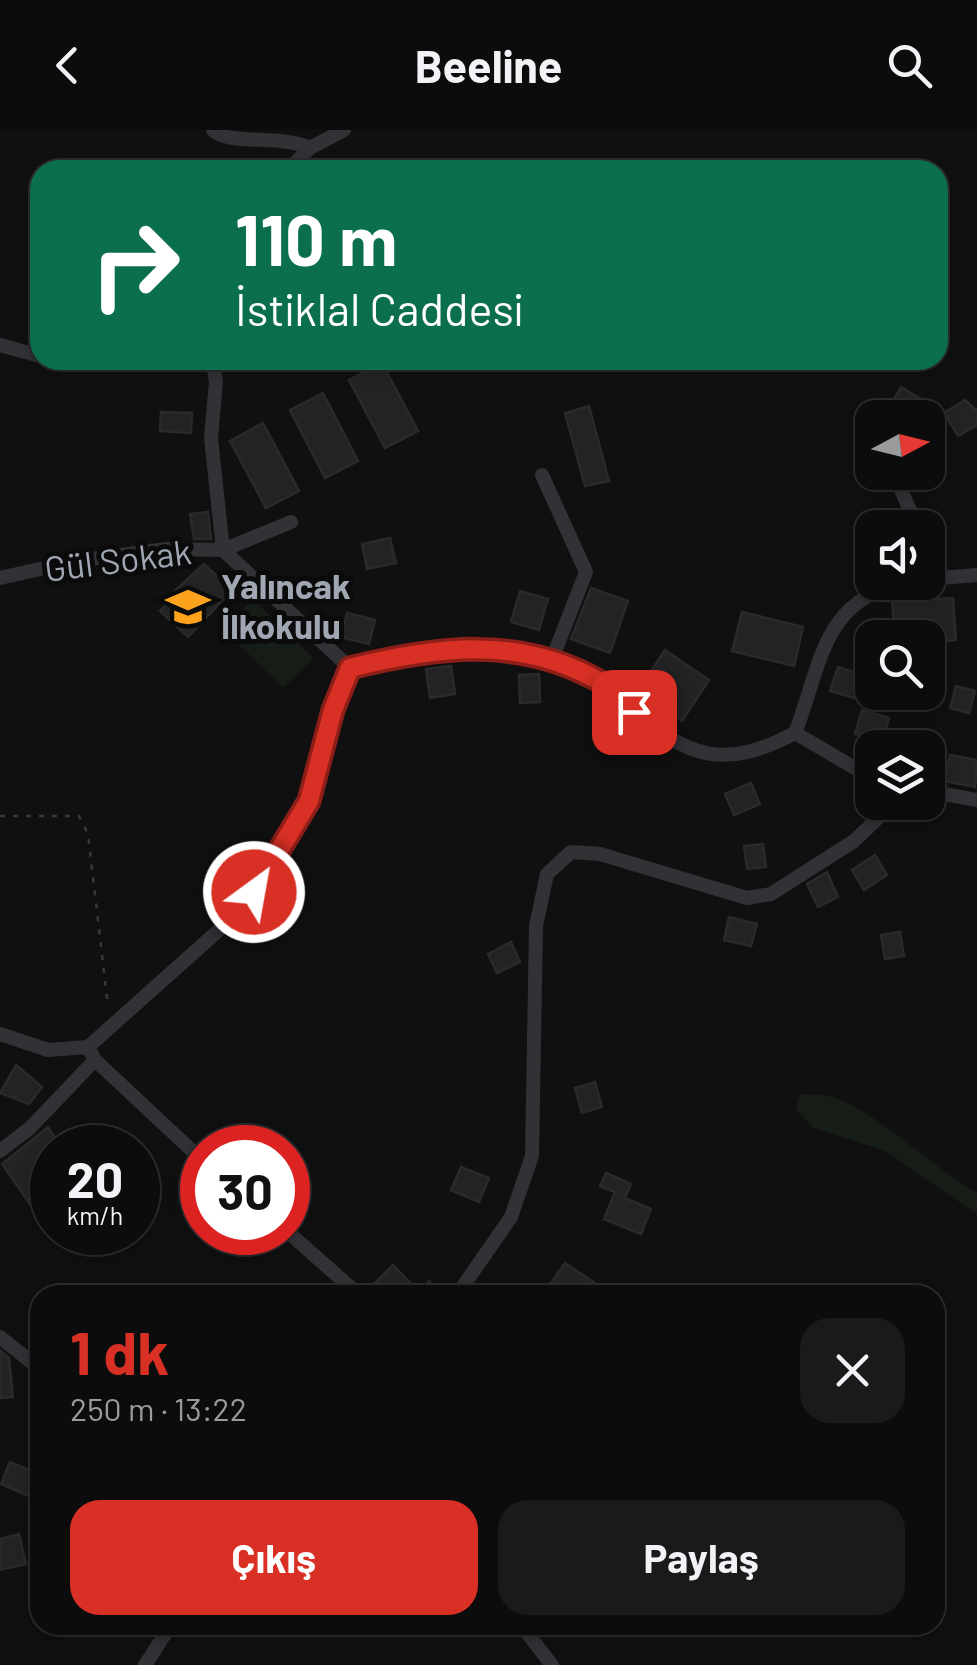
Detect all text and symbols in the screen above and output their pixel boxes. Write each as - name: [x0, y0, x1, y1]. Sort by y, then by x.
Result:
- icon: back: [40, 38, 95, 93]
- text: Beeline: [415, 38, 562, 92]
- icon: search: [882, 38, 937, 93]
- text: 110 m: [235, 196, 397, 280]
- icon: right: [70, 200, 200, 330]
- text: İstiklal Caddesi: [235, 281, 523, 335]
- north arrow: [855, 400, 945, 490]
- map controls: [855, 400, 945, 820]
- button: sound: [855, 510, 945, 600]
- street label: Gül Sokak: [42, 529, 194, 589]
- place label: Yalıncak İlkokulu: [221, 564, 351, 646]
- school or university icon: Yalıncak İlkokulu: [164, 583, 212, 631]
- button: search: [855, 620, 945, 710]
- pin: [592, 670, 677, 755]
- icon: arrive: [607, 685, 662, 740]
- button: layers: [855, 730, 945, 820]
- position arrow: [202, 840, 306, 944]
- speed limit sign: 30: [180, 1125, 310, 1255]
- text: 20: [67, 1148, 123, 1208]
- text: km/h: [67, 1200, 123, 1230]
- text: 1 dk: [70, 1315, 169, 1387]
- button: close: [800, 1318, 905, 1423]
- text: 250 m · 13:22: [70, 1389, 247, 1427]
- button: Çıkış: [70, 1500, 478, 1615]
- button: Paylaş: [498, 1500, 905, 1615]

